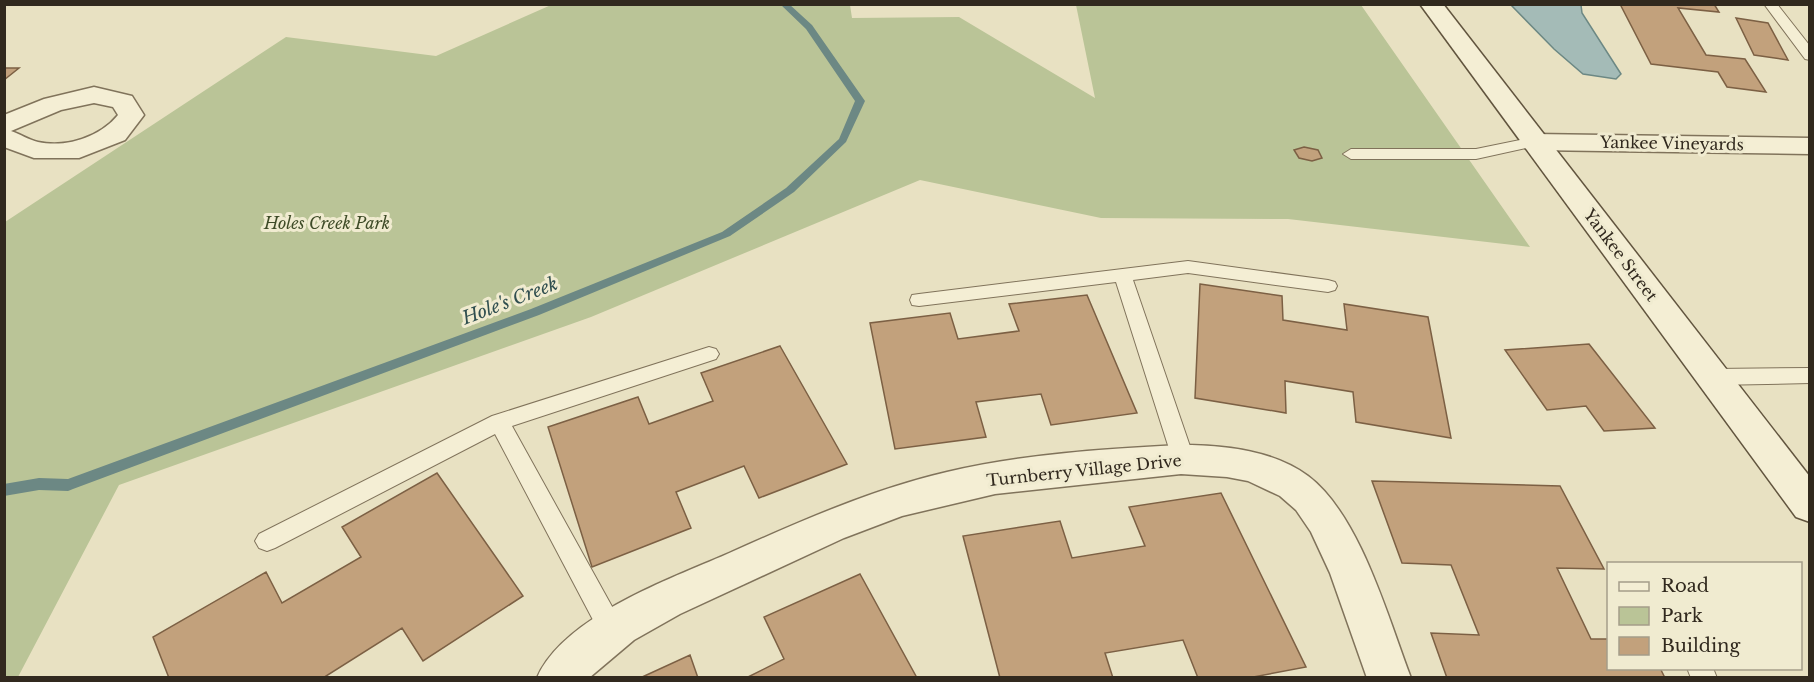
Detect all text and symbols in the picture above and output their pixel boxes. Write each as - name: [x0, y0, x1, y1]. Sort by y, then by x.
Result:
- street label: Yankee Vineyards: [1599, 132, 1744, 154]
- street label: Yankee Street: [1579, 204, 1662, 305]
- park label: Holes Creek Park: [263, 213, 390, 233]
- water label: Hole's Creek: [458, 273, 561, 330]
- street label: Turnberry Village Drive: [985, 450, 1183, 490]
- legend: [1607, 562, 1802, 670]
- text: Road: [1661, 575, 1709, 597]
- text: Park: [1661, 605, 1703, 627]
- text: Building: [1661, 635, 1740, 657]

